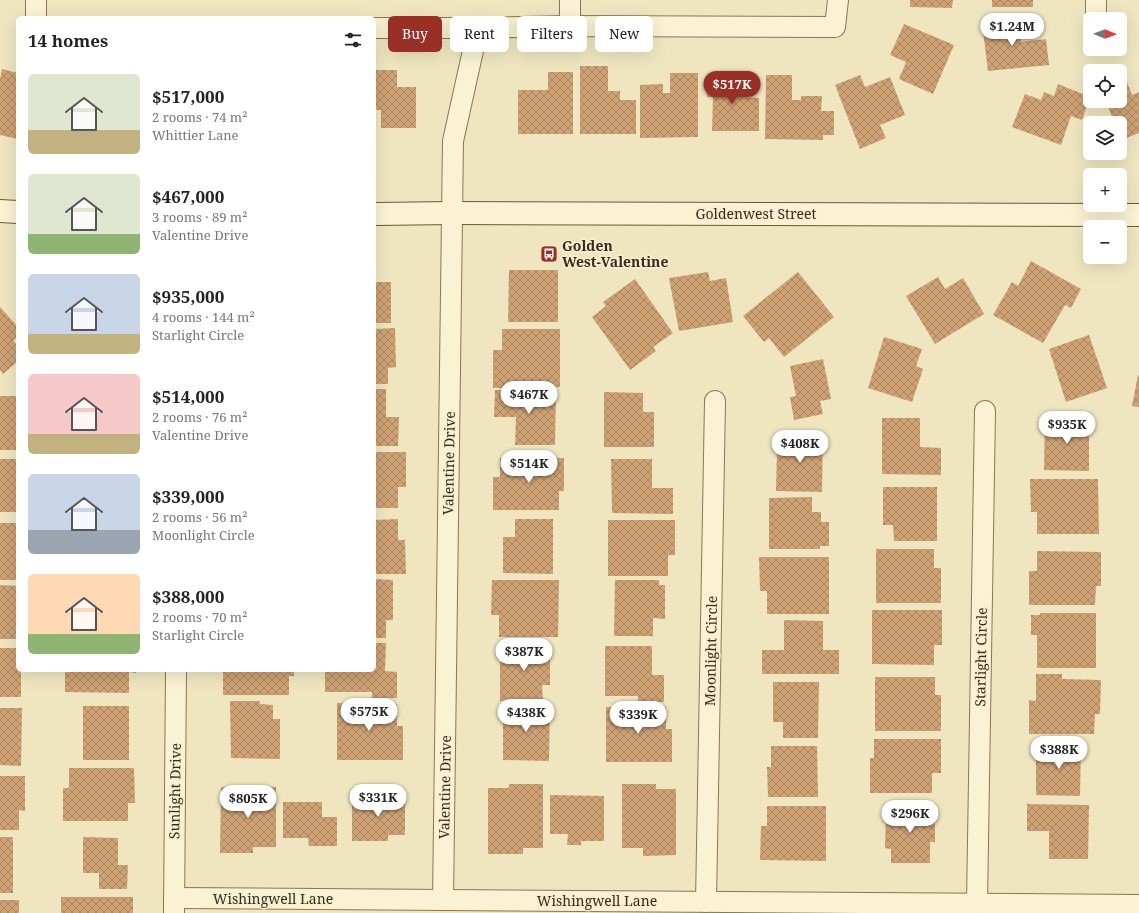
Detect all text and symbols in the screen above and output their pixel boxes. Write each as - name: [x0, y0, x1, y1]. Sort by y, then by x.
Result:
- north arrow: [1083, 12, 1127, 56]
- map controls: [1083, 12, 1127, 264]
- pin: $1.24M: [979, 13, 1045, 47]
- chip: Buy: [388, 16, 442, 52]
- chip: Rent: [450, 16, 509, 52]
- chip: Filters: [517, 16, 587, 52]
- chip: New: [595, 16, 653, 52]
- text: $1.24M: [989, 17, 1035, 35]
- text: 14 homes: [28, 29, 108, 52]
- icon: filters: [342, 29, 364, 51]
- button: locate: [1083, 64, 1127, 108]
- pin: $517K: [704, 71, 760, 105]
- text: $517K: [713, 75, 751, 93]
- text: $517,000: [152, 85, 224, 108]
- icon: home: [60, 90, 108, 138]
- text: 2 rooms · 74 m²: [152, 108, 247, 126]
- button: layers: [1083, 116, 1127, 160]
- text: Whittier Lane: [152, 126, 239, 144]
- button: +: [1083, 168, 1127, 212]
- text: $467,000: [152, 185, 224, 208]
- icon: home: [60, 190, 108, 238]
- street label: Goldenwest Street: [695, 204, 817, 223]
- text: 3 rooms · 89 m²: [152, 208, 247, 226]
- button: −: [1083, 220, 1127, 264]
- text: Valentine Drive: [152, 226, 248, 244]
- place label: Golden West-Valentine: [562, 236, 668, 271]
- bus stop icon: Golden West-Valentine: [539, 244, 559, 264]
- text: $935,000: [152, 285, 224, 308]
- icon: home: [60, 290, 108, 338]
- text: 4 rooms · 144 m²: [152, 308, 255, 326]
- text: Starlight Circle: [152, 326, 244, 344]
- pin: $467K: [501, 381, 557, 415]
- text: $514,000: [152, 385, 224, 408]
- text: $467K: [510, 385, 548, 403]
- icon: home: [60, 390, 108, 438]
- text: 2 rooms · 76 m²: [152, 408, 247, 426]
- street label: Valentine Drive: [438, 411, 459, 515]
- pin: $935K: [1039, 411, 1095, 445]
- text: $935K: [1048, 415, 1086, 433]
- text: Valentine Drive: [152, 426, 248, 444]
- pin: $408K: [772, 430, 828, 464]
- text: $408K: [781, 434, 819, 452]
- pin: $514K: [501, 450, 557, 484]
- text: $514K: [510, 454, 548, 472]
- text: $339,000: [152, 485, 224, 508]
- icon: home: [60, 490, 108, 538]
- text: 2 rooms · 56 m²: [152, 508, 247, 526]
- text: Moonlight Circle: [152, 526, 255, 544]
- text: $388,000: [152, 585, 224, 608]
- icon: home: [60, 590, 108, 638]
- street label: Moonlight Circle: [700, 596, 721, 706]
- street label: Starlight Circle: [970, 607, 991, 707]
- text: 2 rooms · 70 m²: [152, 608, 247, 626]
- text: Starlight Circle: [152, 626, 244, 644]
- pin: $387K: [496, 638, 552, 672]
- text: $387K: [505, 642, 543, 660]
- pin: $575K: [341, 698, 397, 732]
- pin: $438K: [498, 699, 554, 733]
- pin: $339K: [610, 701, 666, 735]
- text: $575K: [350, 702, 388, 720]
- text: $438K: [507, 703, 545, 721]
- text: $339K: [619, 705, 657, 723]
- street label: Valentine Drive: [434, 735, 455, 839]
- pin: $388K: [1031, 736, 1087, 770]
- text: $388K: [1040, 740, 1078, 758]
- street label: Sunlight Drive: [164, 743, 185, 839]
- pin: $331K: [350, 784, 406, 818]
- pin: $805K: [220, 785, 276, 819]
- text: $331K: [359, 788, 397, 806]
- text: $805K: [229, 789, 267, 807]
- pin: $296K: [882, 800, 938, 834]
- text: $296K: [891, 804, 929, 822]
- street label: Wishingwell Lane: [213, 889, 333, 908]
- street label: Wishingwell Lane: [537, 891, 657, 910]

